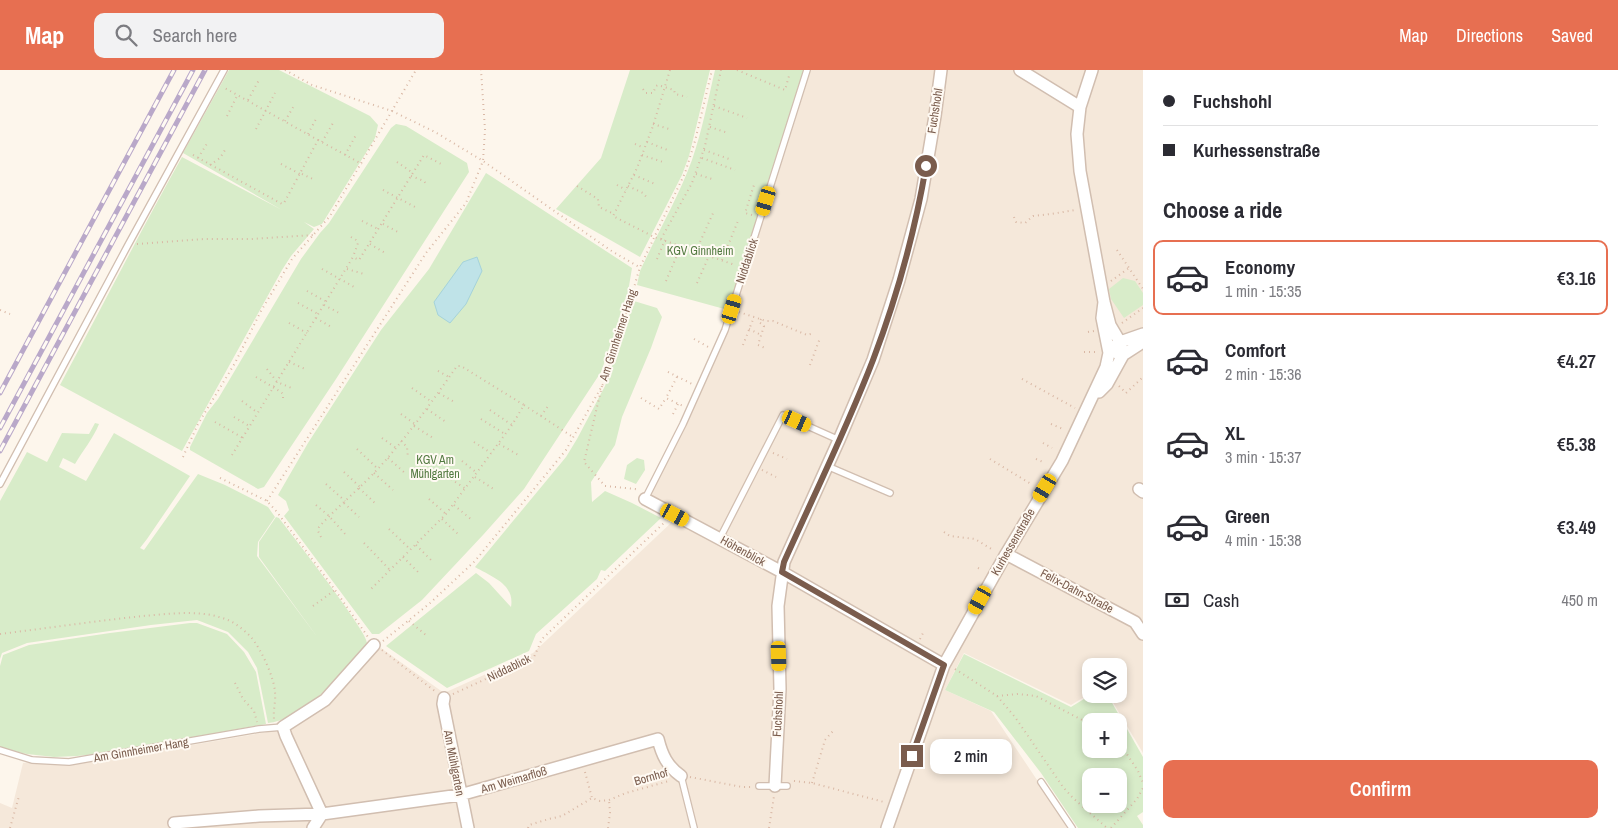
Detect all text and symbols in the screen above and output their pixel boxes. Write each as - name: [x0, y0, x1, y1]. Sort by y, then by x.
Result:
- search box: [94, 13, 444, 58]
- text: Map: [25, 19, 64, 51]
- icon: search: [112, 21, 140, 49]
- text: Search here: [152, 22, 237, 48]
- text: Map: [1399, 23, 1428, 48]
- text: Directions: [1456, 23, 1523, 48]
- text: Saved: [1551, 23, 1593, 48]
- street label: Fuchshohl: [924, 87, 946, 135]
- text: Fuchshohl: [1193, 88, 1272, 114]
- text: Kurhessenstraße: [1193, 137, 1320, 163]
- route start: [915, 155, 937, 177]
- car: [754, 184, 777, 218]
- text: Choose a ride: [1163, 195, 1282, 225]
- street label: Niddablick: [732, 236, 762, 286]
- park label: KGV Ginnheim: [667, 243, 733, 259]
- text: Economy: [1225, 254, 1295, 280]
- icon: car: [1165, 255, 1210, 300]
- text: €3.16: [1557, 265, 1596, 291]
- text: 1 min · 15:35: [1225, 280, 1302, 302]
- street label: Am Ginnheimer Hang: [595, 287, 641, 384]
- car: [720, 292, 743, 326]
- text: Comfort: [1225, 337, 1286, 363]
- icon: car: [1165, 338, 1210, 383]
- text: €4.27: [1557, 348, 1596, 374]
- text: 2 min · 15:36: [1225, 363, 1302, 385]
- car: [780, 408, 813, 434]
- text: XL: [1225, 420, 1245, 446]
- icon: car: [1165, 421, 1210, 466]
- text: €5.38: [1557, 431, 1596, 457]
- text: 3 min · 15:37: [1225, 446, 1302, 468]
- park label: KGV Am Mühlgarten: [410, 452, 460, 482]
- car: [1030, 471, 1059, 505]
- car: [658, 501, 691, 529]
- text: Green: [1225, 503, 1270, 529]
- icon: car: [1165, 504, 1210, 549]
- street label: Kurhessenstraße: [987, 506, 1039, 578]
- text: €3.49: [1557, 514, 1596, 540]
- text: 4 min · 15:38: [1225, 529, 1302, 551]
- street label: Höhenblick: [718, 532, 768, 570]
- street label: Felix-Dahn-Straße: [1038, 565, 1116, 617]
- car: [966, 583, 993, 617]
- icon: cash: [1163, 586, 1191, 614]
- text: Cash: [1203, 587, 1239, 613]
- text: 450 m: [1562, 589, 1598, 611]
- car: [770, 641, 787, 671]
- street label: Niddablick: [485, 651, 533, 685]
- map controls: [1082, 658, 1127, 813]
- button: layers: [1082, 658, 1127, 703]
- street label: Fuchshohl: [769, 691, 787, 737]
- button: +: [1082, 713, 1127, 758]
- street label: Am Mühlgarten: [440, 728, 468, 797]
- street label: Am Ginnheimer Hang: [91, 734, 190, 766]
- callout: 2 min: [930, 738, 1012, 774]
- route end: [901, 745, 923, 767]
- text: 2 min: [954, 745, 988, 767]
- button: Confirm: [1163, 760, 1598, 818]
- street label: Am Weimarfloß: [478, 763, 549, 797]
- street label: Bornhof: [632, 764, 670, 789]
- button: −: [1082, 768, 1127, 813]

